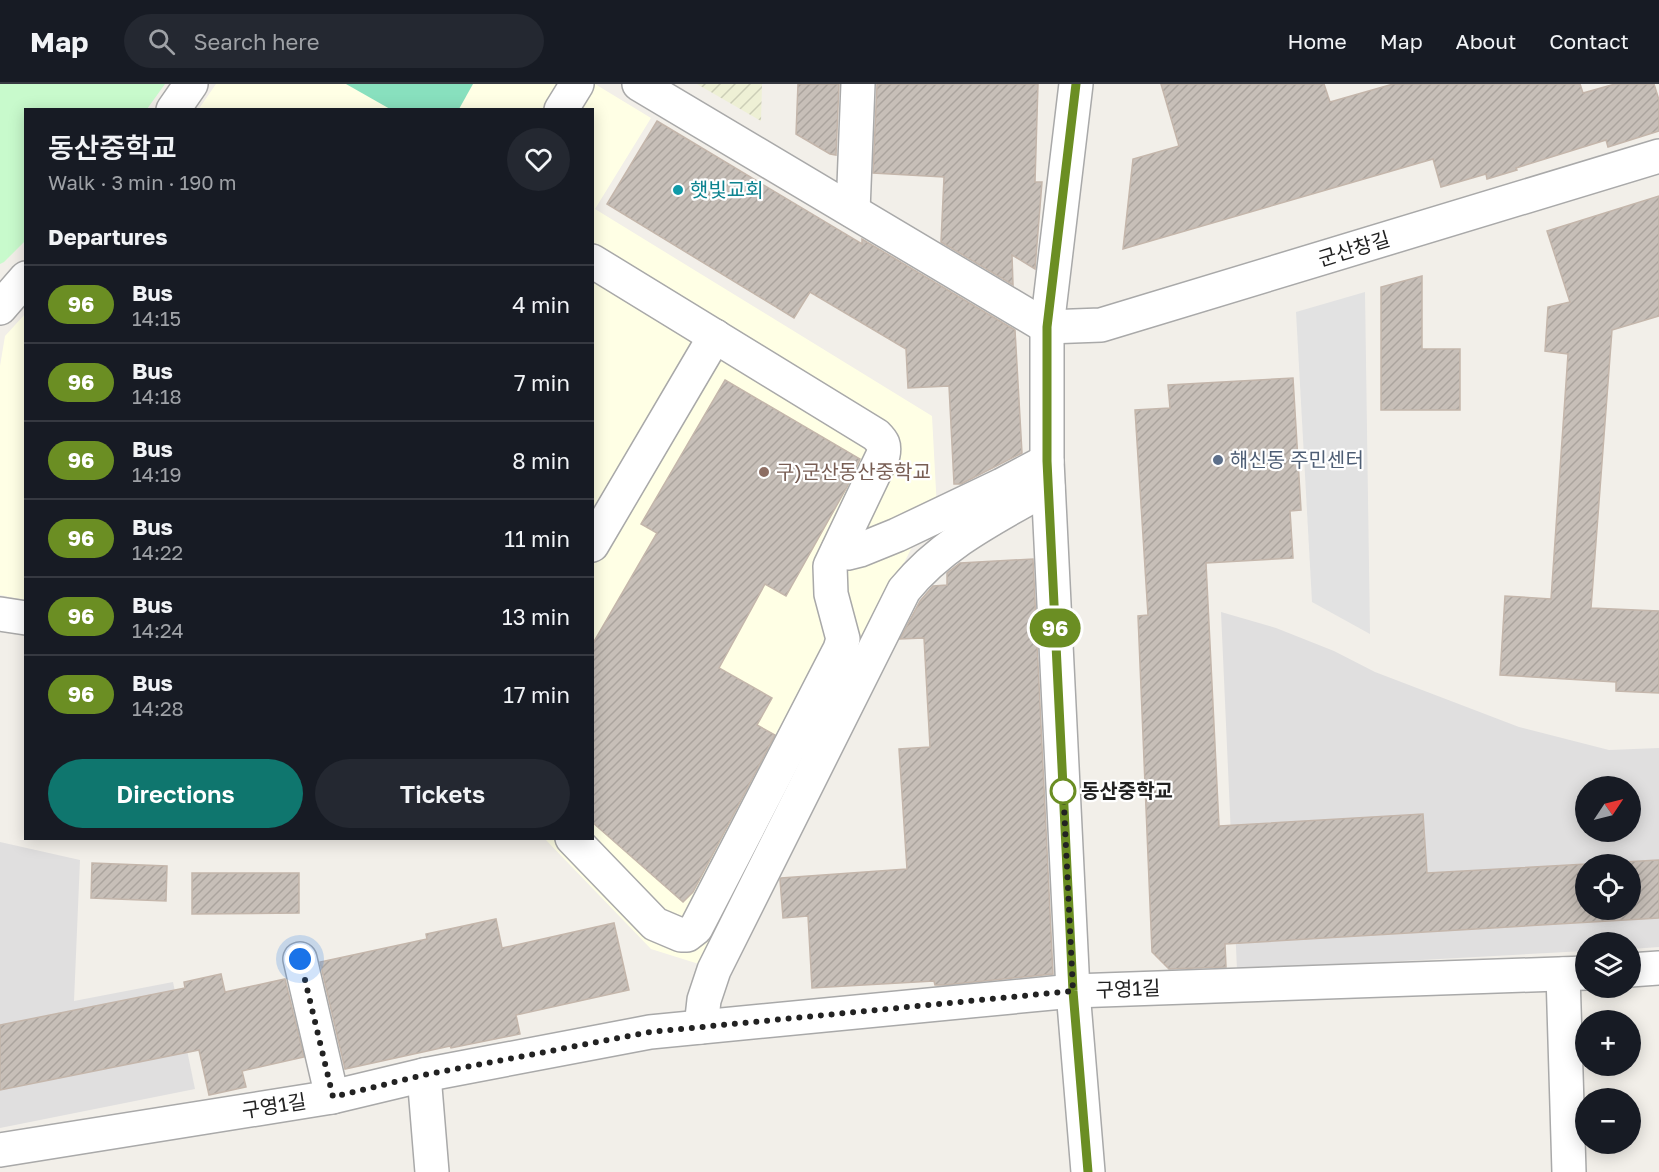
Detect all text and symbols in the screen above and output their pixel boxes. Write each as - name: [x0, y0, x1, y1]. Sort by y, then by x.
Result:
- search box: [124, 14, 544, 68]
- text: Map: [30, 25, 88, 58]
- icon: search: [145, 25, 178, 58]
- text: Search here: [193, 28, 319, 55]
- text: Home: [1287, 28, 1347, 54]
- text: Map: [1380, 28, 1423, 54]
- text: About: [1456, 28, 1516, 54]
- text: Contact: [1549, 28, 1629, 54]
- button: heart: [507, 128, 570, 191]
- text: 동산중학교: [48, 131, 177, 164]
- text: Walk · 3 min · 190 m: [48, 170, 236, 194]
- place label: 햇빛교회: [690, 177, 764, 201]
- marker: 햇빛교회: [671, 183, 685, 197]
- text: Departures: [48, 223, 167, 250]
- street label: 군산창길: [1315, 226, 1392, 270]
- text: Bus: [132, 279, 173, 306]
- text: 96: [68, 291, 94, 317]
- text: 4 min: [512, 291, 570, 318]
- text: 14:15: [132, 306, 181, 330]
- text: Bus: [132, 357, 173, 384]
- text: 96: [68, 369, 94, 395]
- text: 7 min: [514, 369, 570, 396]
- text: 14:18: [132, 384, 182, 408]
- text: Bus: [132, 435, 173, 462]
- text: 96: [68, 447, 94, 473]
- text: 8 min: [512, 447, 570, 474]
- place label: 해신동 주민센터: [1230, 447, 1364, 471]
- marker: 해신동 주민센터: [1211, 453, 1225, 467]
- place label: 구)군산동산중학교: [776, 459, 931, 483]
- text: 14:19: [132, 462, 182, 486]
- marker: 구)군산동산중학교: [757, 465, 771, 479]
- text: Bus: [132, 513, 173, 540]
- text: 96: [68, 525, 94, 551]
- text: 11 min: [504, 525, 570, 552]
- text: 14:22: [132, 540, 183, 564]
- text: Bus: [132, 591, 173, 618]
- text: 96: [68, 603, 94, 629]
- text: 13 min: [502, 603, 570, 630]
- line badge: 96: [1028, 608, 1082, 648]
- text: 96: [1042, 615, 1068, 641]
- text: 14:24: [132, 618, 184, 642]
- text: Bus: [132, 669, 173, 696]
- text: 96: [68, 681, 94, 707]
- text: 17 min: [503, 681, 570, 708]
- text: 14:28: [132, 696, 184, 720]
- button: Directions: [48, 759, 303, 828]
- button: Tickets: [315, 759, 570, 828]
- north arrow: [1575, 776, 1641, 842]
- map controls: [1575, 776, 1641, 1154]
- marker: 동산중학교: [1050, 778, 1076, 804]
- place label: 동산중학교: [1081, 778, 1173, 802]
- button: locate: [1575, 854, 1641, 920]
- button: layers: [1575, 932, 1641, 998]
- your location: [285, 944, 315, 974]
- street label: 구영1길: [1095, 975, 1161, 1001]
- button: +: [1575, 1010, 1641, 1076]
- street label: 구영1길: [240, 1088, 308, 1122]
- button: −: [1575, 1088, 1641, 1154]

